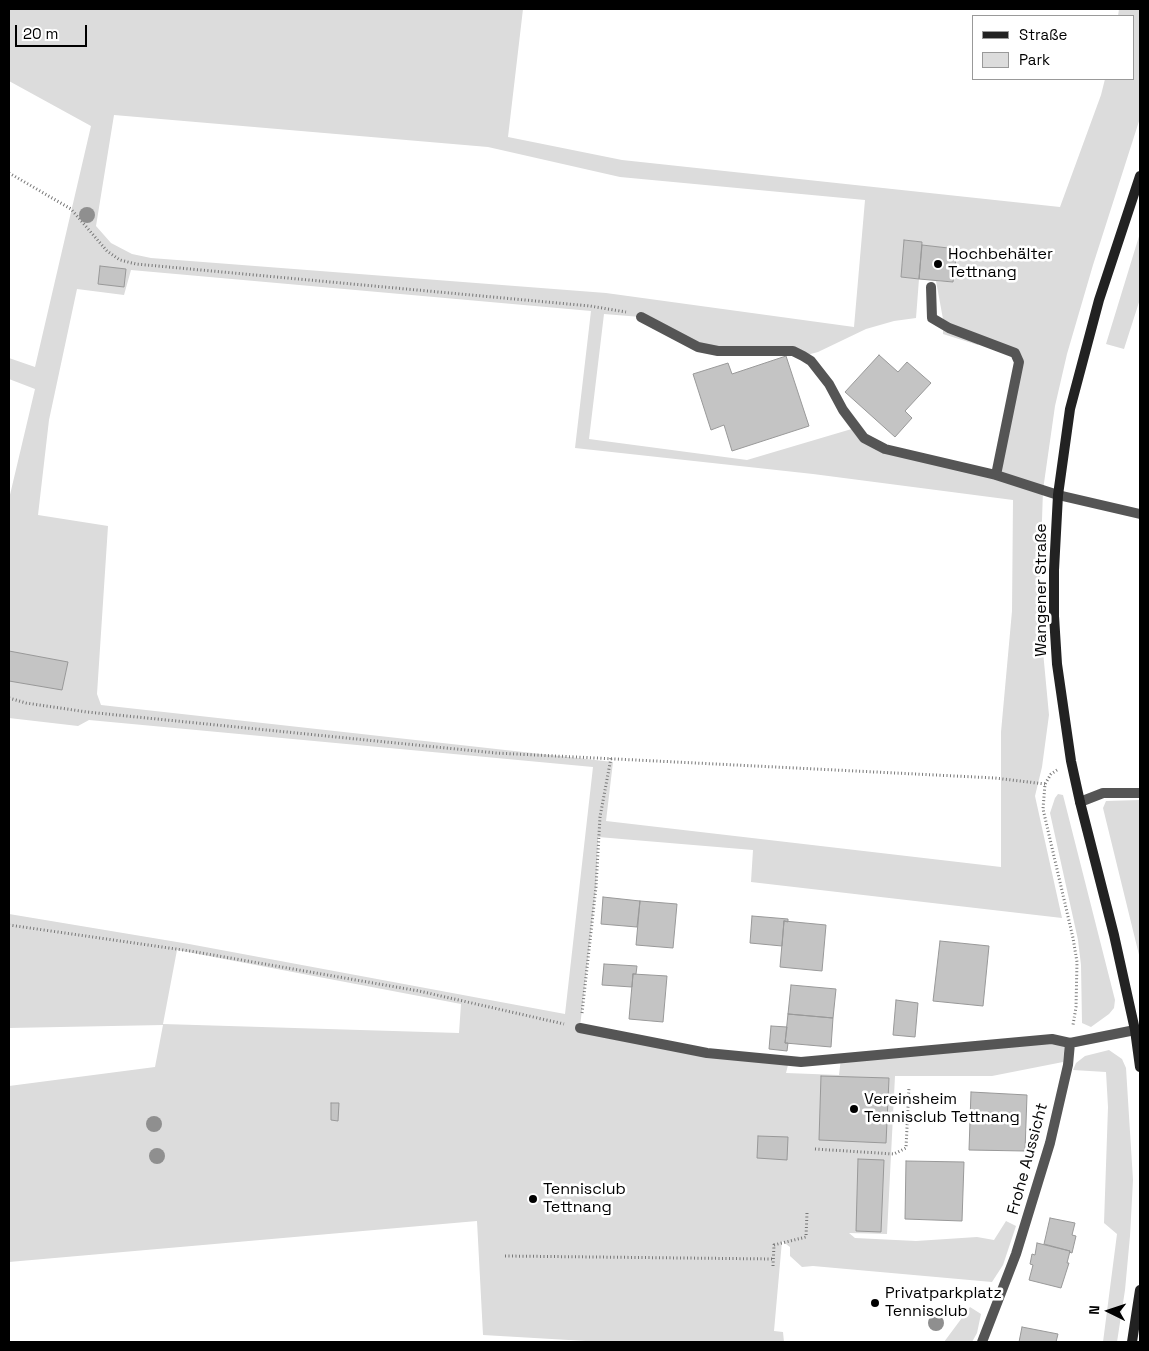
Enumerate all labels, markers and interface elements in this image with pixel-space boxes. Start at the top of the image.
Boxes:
scale bar [18,15,90,47]
legend [972,15,1134,80]
text: 20 m [23,24,58,43]
text: Straße [1019,25,1067,44]
text: Park [1019,50,1050,69]
place label: Hochbehälter Tettnang [948,245,1053,283]
marker: Hochbehälter Tettnang [932,258,944,270]
street label: Wangener Straße [1032,523,1052,657]
place label: Vereinsheim Tennisclub Tettnang [864,1090,1020,1128]
street label: Frohe Aussicht [1004,1101,1052,1217]
marker: Vereinsheim Tennisclub Tettnang [848,1103,860,1115]
place label: Tennisclub Tettnang [543,1180,626,1218]
marker: Tennisclub Tettnang [527,1193,539,1205]
place label: Privatparkplatz Tennisclub [885,1284,1002,1322]
north arrow [1084,1286,1134,1336]
marker: Privatparkplatz Tennisclub [869,1297,881,1309]
text: N [1085,1305,1103,1315]

